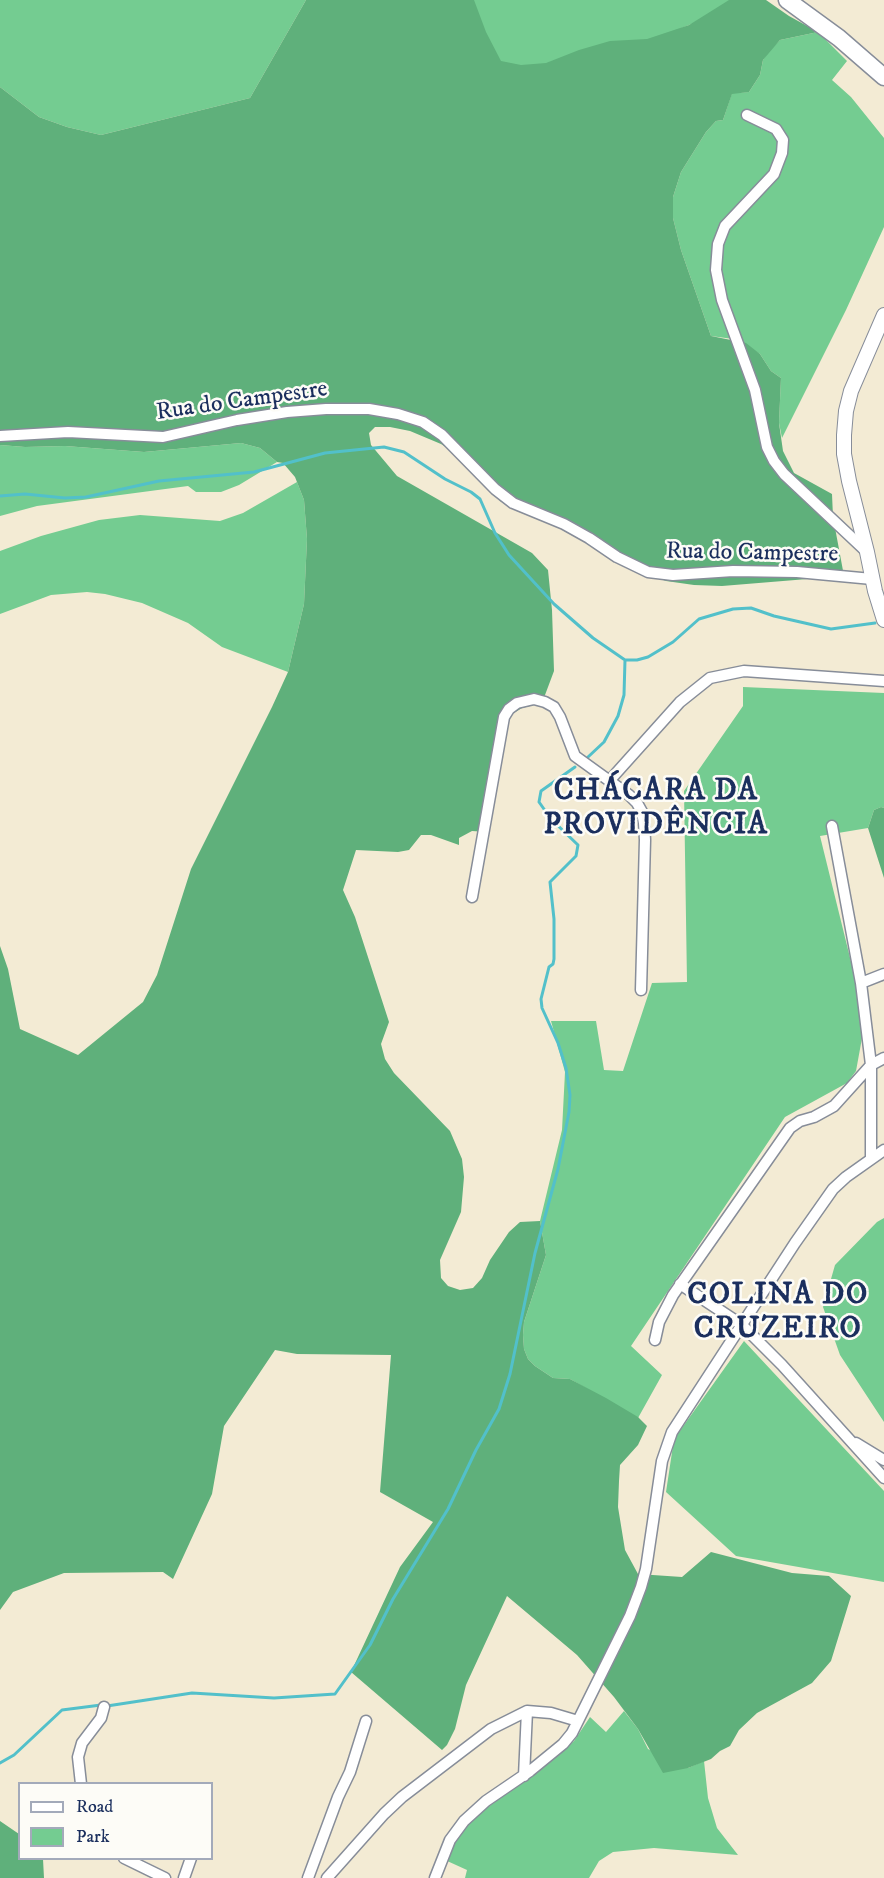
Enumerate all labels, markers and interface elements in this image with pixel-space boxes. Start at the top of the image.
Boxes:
street label: Rua do Campestre [155,376,329,428]
street label: Rua do Campestre [666,538,838,570]
district label: CHÁCARA DA PROVIDÊNCIA [544,775,768,846]
district label: COLINA DO CRUZEIRO [687,1279,869,1350]
legend [18,1782,213,1860]
text: Road [76,1796,113,1818]
text: Park [76,1826,110,1848]

